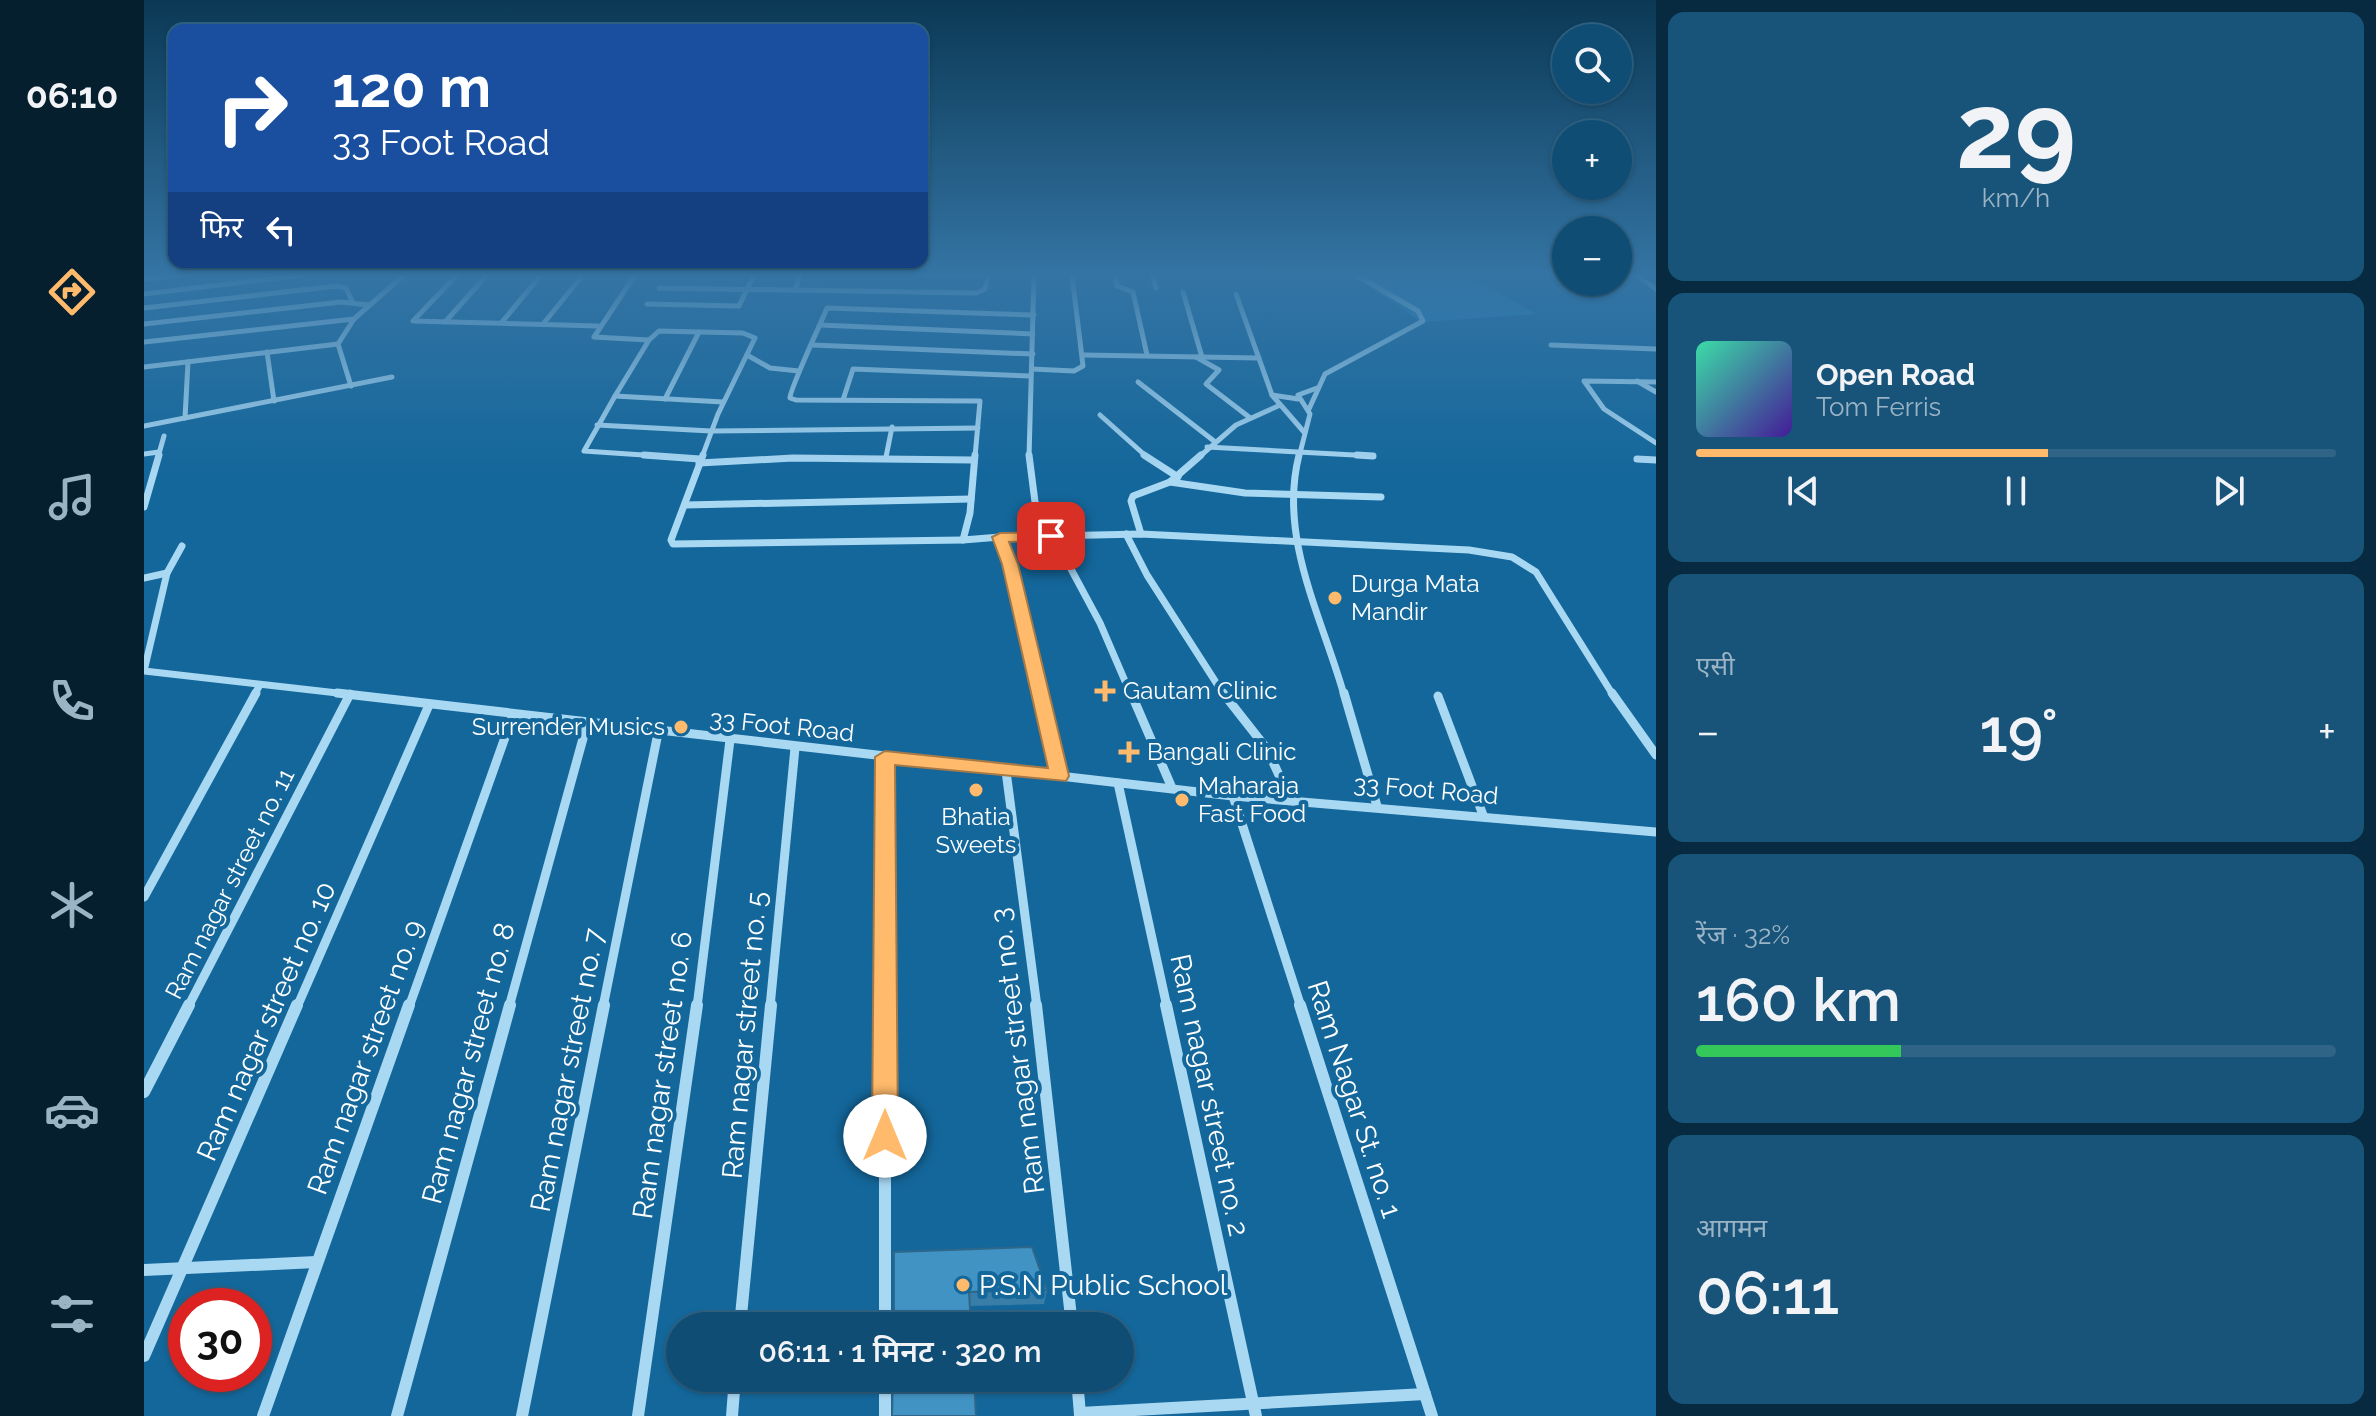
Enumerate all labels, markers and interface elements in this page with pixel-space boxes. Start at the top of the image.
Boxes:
map controls [1552,24,1632,296]
button: search [1552,24,1632,104]
text: 120 m [332,54,491,120]
icon: right [200,56,304,160]
text: 29 [1956,70,2076,192]
text: 06:10 [26,74,118,116]
button: + [1552,120,1632,200]
text: 33 Foot Road [332,121,550,163]
text: km/h [1982,183,2050,213]
icon: left [259,208,303,252]
text: फिर [200,210,243,245]
button: − [1552,216,1632,296]
icon: directions [44,264,100,320]
text: Open Road [1816,357,1975,392]
text: Tom Ferris [1816,392,1941,422]
icon: music [44,469,100,525]
icon: previous [1781,469,1825,513]
icon: pause [1994,469,2038,513]
icon: next [2207,469,2251,513]
pin [1017,502,1085,570]
icon: arrive [1029,514,1073,558]
place label: Durga Mata Mandir [1351,569,1480,626]
marker: Durga Mata Mandir [1326,589,1344,607]
text: एसी [1696,651,1735,681]
icon: phone [44,673,100,729]
place label: Gautam Clinic [1123,676,1277,705]
marker: Gautam Clinic [1094,680,1116,702]
text: 19° [1979,696,2058,766]
street label: 33 Foot Road [708,703,856,748]
text: − [1696,706,1720,757]
text: + [2318,706,2336,757]
place label: Surrender Musics [472,712,665,741]
marker: Surrender Musics [672,718,690,736]
place label: Bangali Clinic [1147,737,1296,766]
marker: Bangali Clinic [1118,741,1140,763]
street label: Ram nagar street no. 11 [159,764,300,1004]
street label: 33 Foot Road [1352,769,1500,810]
place label: Maharaja Fast Food [1198,771,1306,828]
marker: Bhatia Sweets [967,781,985,799]
marker: Maharaja Fast Food [1173,791,1191,809]
place label: Bhatia Sweets [936,802,1016,859]
street label: Ram nagar street no. 10 [190,876,343,1166]
icon: climate [44,877,100,933]
street label: Ram nagar street no. 5 [715,890,774,1180]
street label: Ram nagar street no. 3 [984,906,1051,1196]
street label: Ram nagar street no. 9 [300,916,430,1199]
street label: Ram nagar street no. 8 [415,919,522,1207]
text: रेंज · 32% [1696,920,1790,950]
street label: Ram nagar street no. 7 [524,926,611,1215]
street label: Ram nagar street no. 6 [626,929,699,1221]
street label: Ram nagar street no. 2 [1163,951,1256,1239]
text: 160 km [1696,965,1901,1035]
street label: Ram Nagar St. no. 1 [1301,976,1408,1222]
icon: car [44,1082,100,1138]
position arrow [843,1094,927,1178]
text: आगमन [1696,1213,1767,1243]
text: 06:11 [1696,1258,1839,1328]
place label: P.S.N Public School [979,1269,1228,1302]
marker: P.S.N Public School [954,1276,972,1294]
icon: filters [44,1286,100,1342]
speed limit sign: 30 [168,1288,272,1392]
text: 06:11 · 1 मिनट · 320 m [758,1334,1042,1369]

